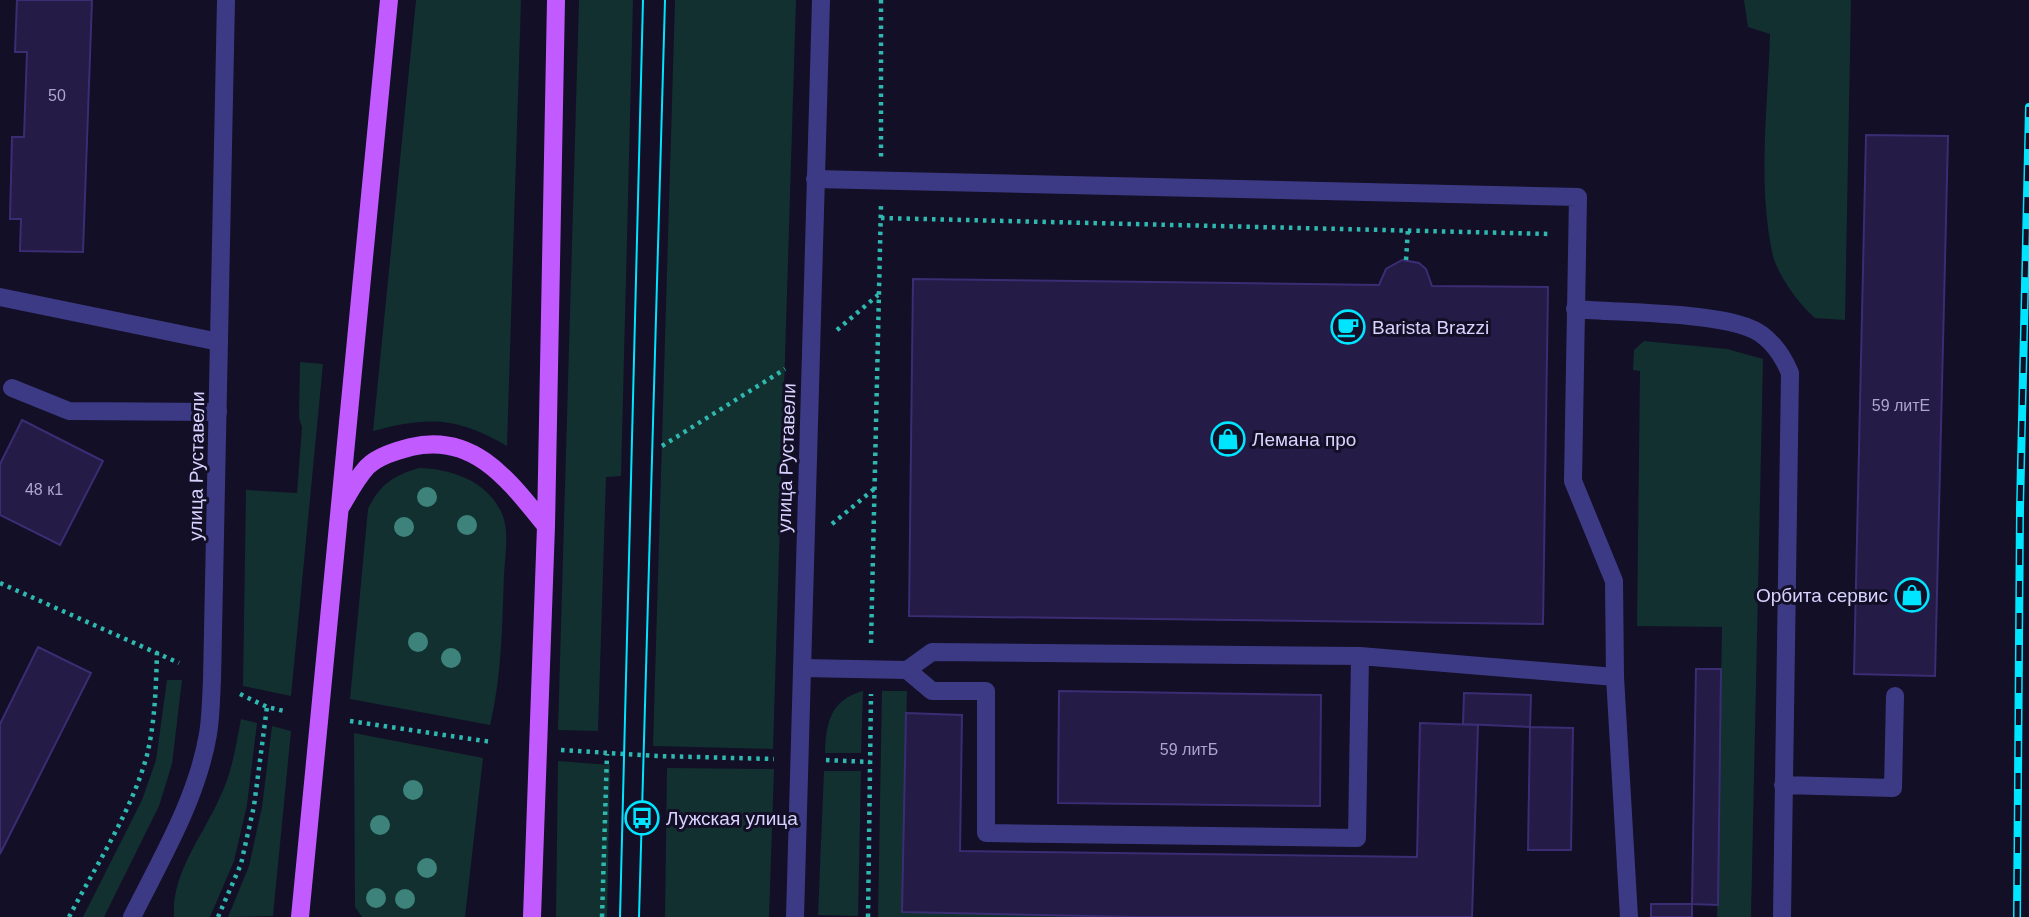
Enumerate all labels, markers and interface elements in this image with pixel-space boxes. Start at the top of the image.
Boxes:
house number: 50 [48,87,66,104]
cafe icon: Barista Brazzi [1329,308,1367,346]
place label: Barista Brazzi [1372,317,1489,338]
street label: улица Руставели [773,383,800,533]
street label: улица Руставели [185,391,208,541]
house number: 59 литЕ [1872,397,1930,414]
shop icon: Лемана про [1209,420,1247,458]
place label: Лемана про [1252,429,1356,450]
house number: 48 к1 [25,481,63,498]
shop icon: Орбита сервис [1893,576,1931,614]
place label: Орбита сервис [1756,585,1888,606]
house number: 59 литБ [1160,741,1218,758]
bus stop icon: Лужская улица [623,799,661,837]
place label: Лужская улица [666,808,798,829]

